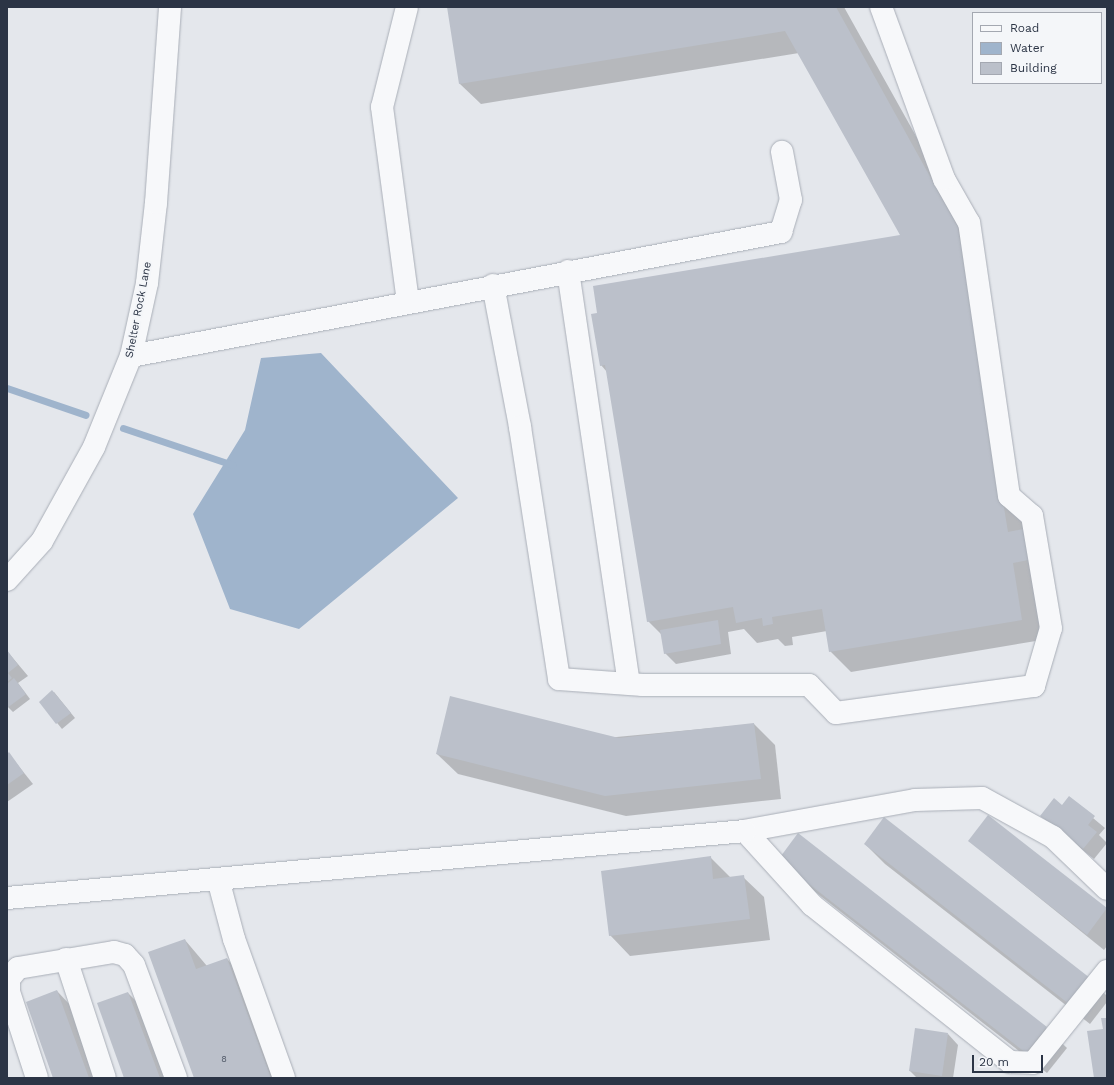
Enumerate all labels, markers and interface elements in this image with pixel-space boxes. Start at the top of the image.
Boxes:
legend [972,12,1102,84]
text: Road [1010,21,1039,35]
text: Water [1010,41,1044,55]
text: Building [1010,61,1057,75]
street label: Shelter Rock Lane [123,260,155,360]
scale bar [974,1047,1045,1073]
house number: 8 [221,1054,227,1064]
text: 20 m [979,1055,1009,1069]

